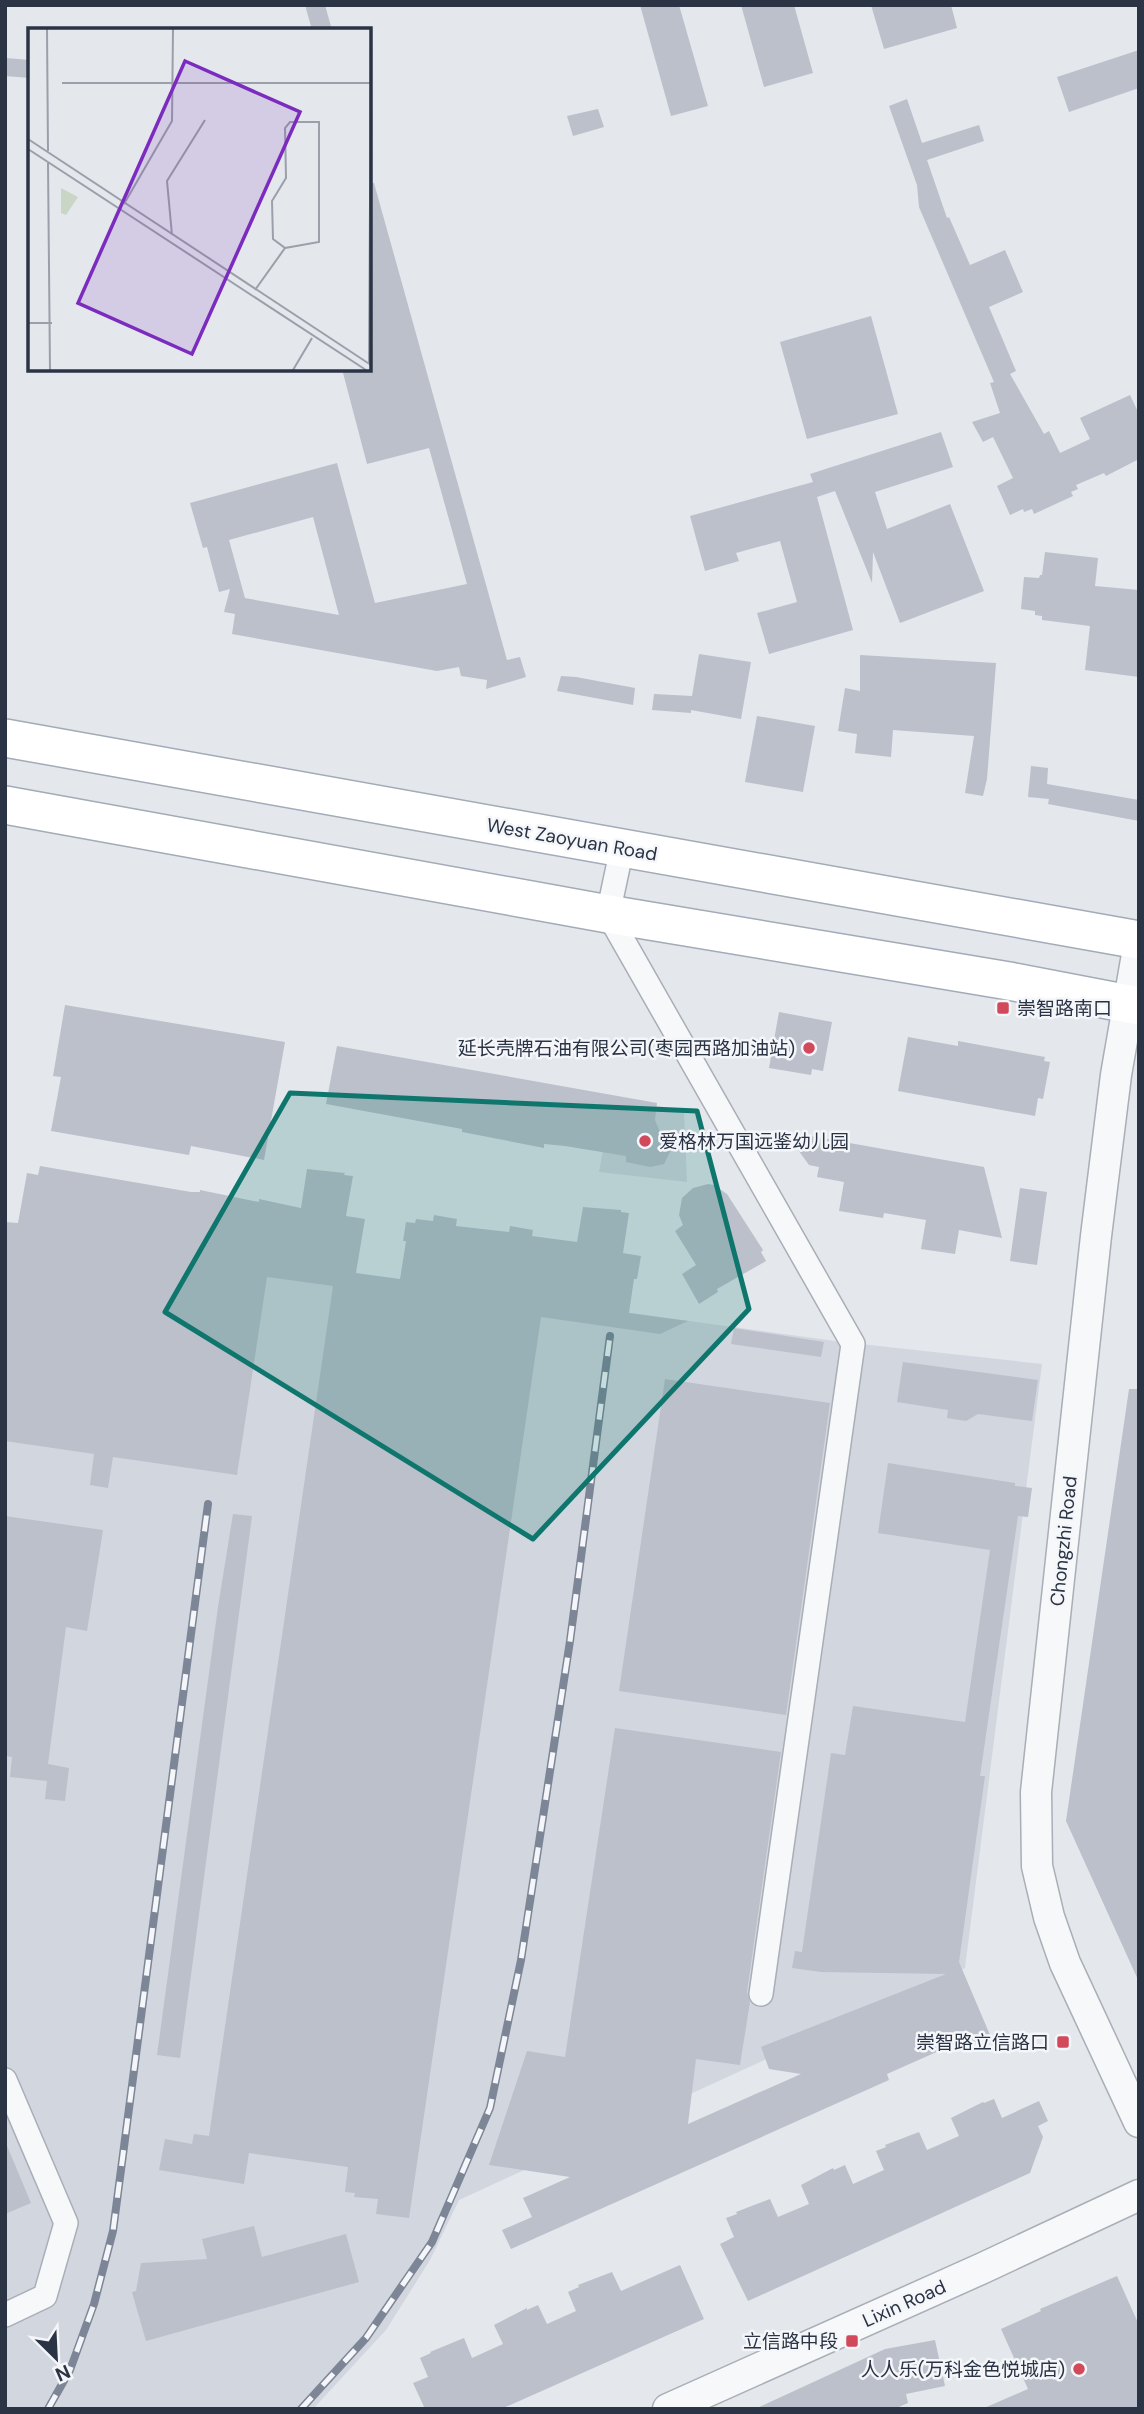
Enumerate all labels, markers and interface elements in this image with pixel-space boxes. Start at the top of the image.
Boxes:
inset map [28,28,371,371]
street label: West Zaoyuan Road [485,812,659,867]
place label: 崇智路南口 [1017,996,1112,1021]
marker: 崇智路南口 [995,1000,1011,1016]
place label: 延长壳牌石油有限公司(枣园西路加油站) [458,1036,795,1061]
marker: 延长壳牌石油有限公司(枣园西路加油站) [801,1040,817,1056]
place label: 爱格林万国远鉴幼儿园 [659,1129,849,1154]
marker: 爱格林万国远鉴幼儿园 [637,1133,653,1149]
street label: Chongzhi Road [1044,1475,1083,1607]
place label: 崇智路立信路口 [916,2030,1049,2055]
marker: 崇智路立信路口 [1055,2034,1071,2050]
street label: Lixin Road [859,2274,950,2333]
north arrow [21,2323,91,2393]
place label: 立信路中段 [743,2329,838,2354]
marker: 立信路中段 [844,2333,860,2349]
place label: 人人乐(万科金色悦城店) [861,2357,1065,2382]
text: N [51,2359,74,2387]
marker: 人人乐(万科金色悦城店) [1071,2361,1087,2377]

